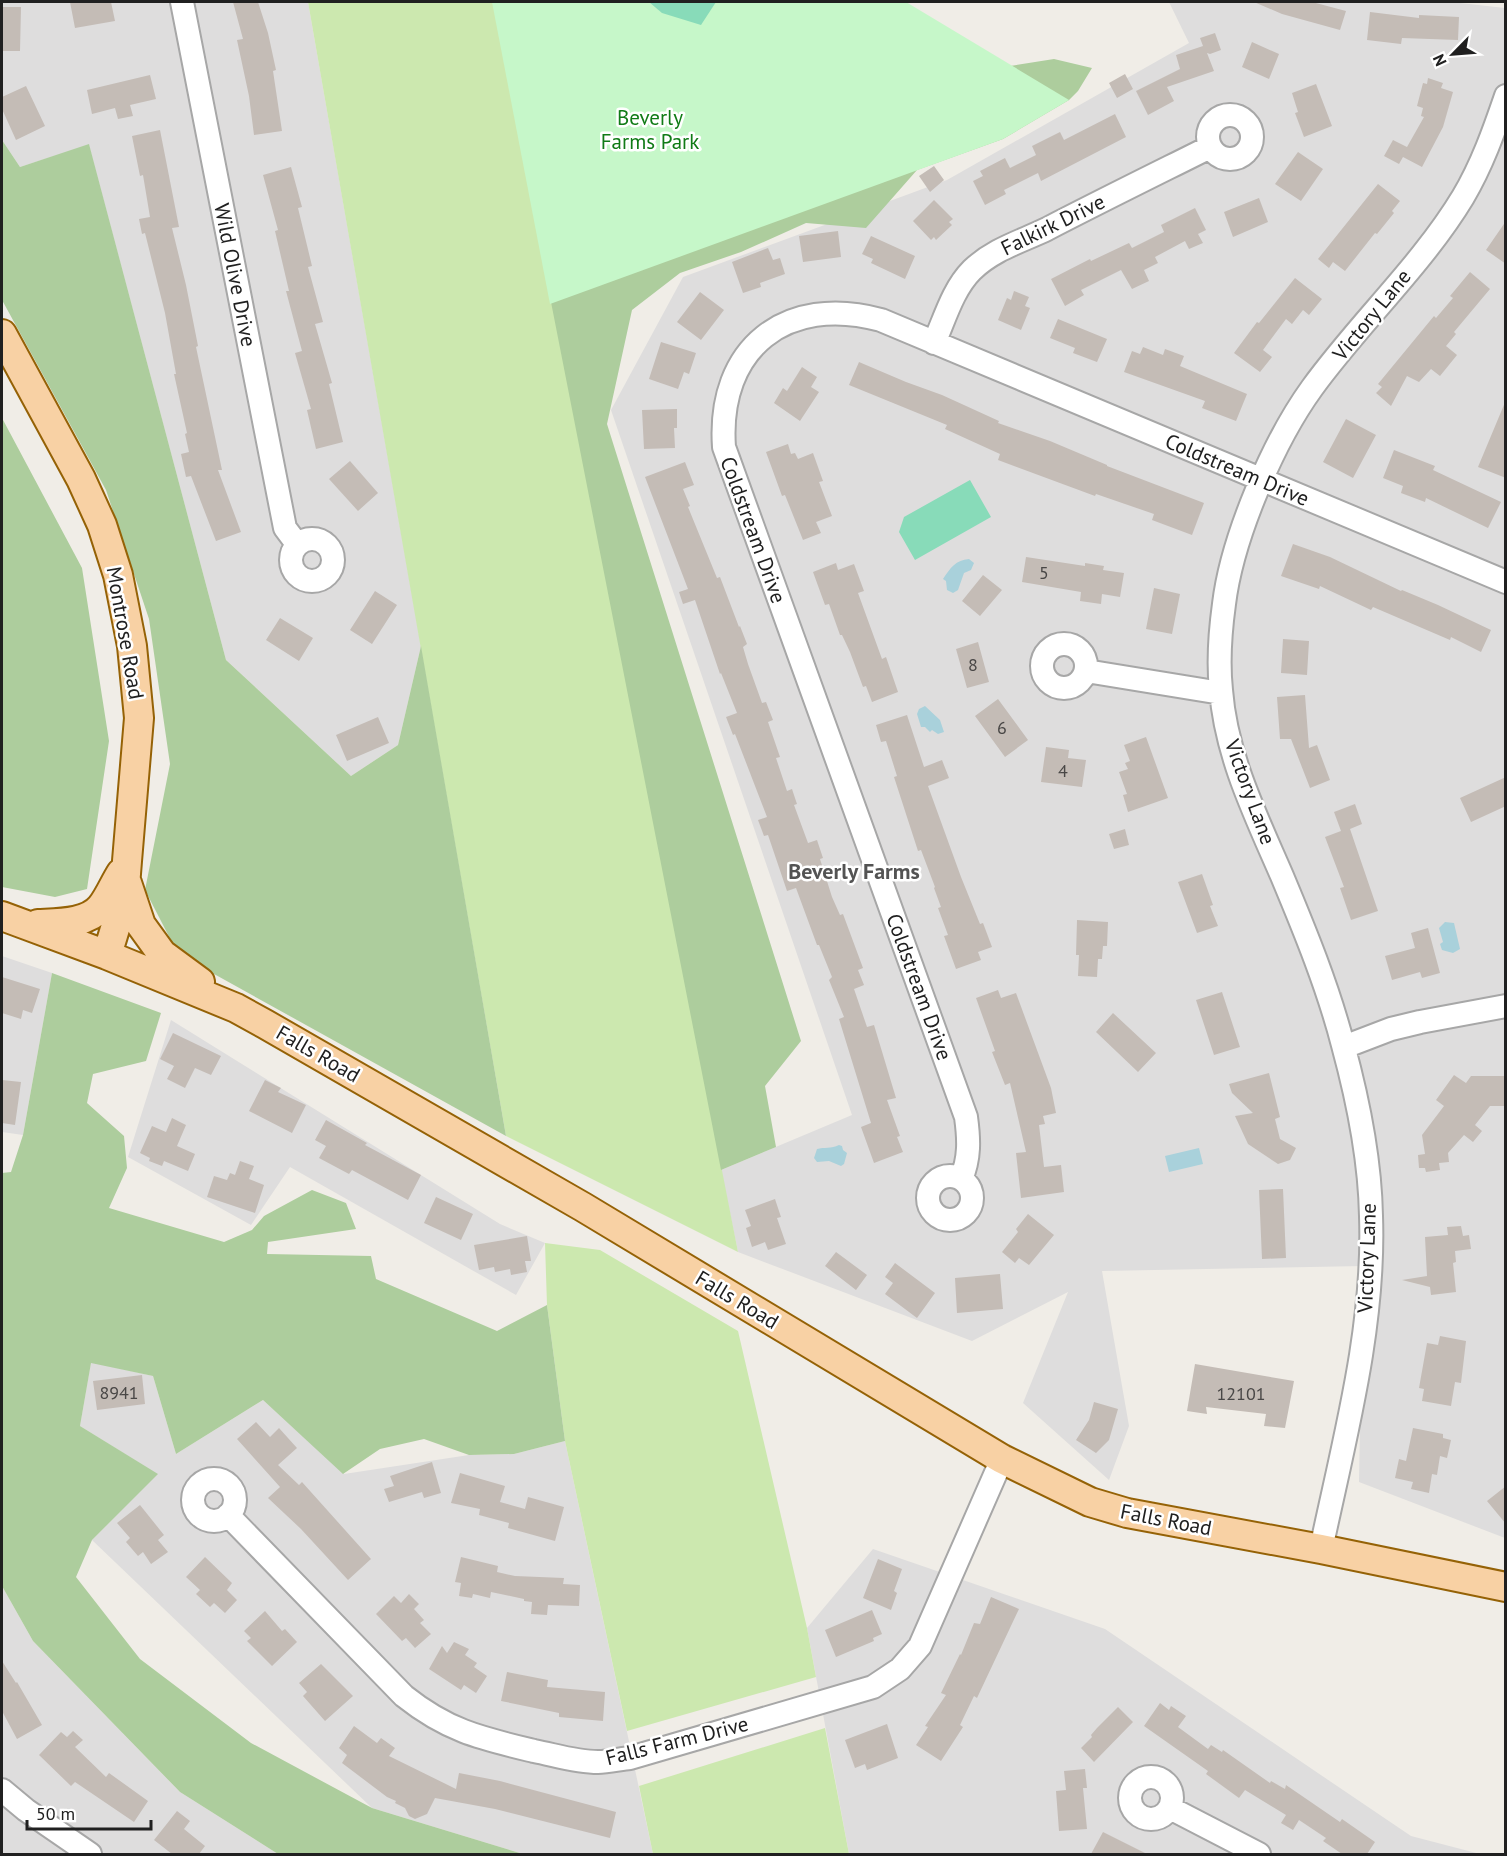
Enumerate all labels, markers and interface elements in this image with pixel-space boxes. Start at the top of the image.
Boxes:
north arrow [1423,24,1483,84]
text: N [1428,51,1451,69]
park label: Beverly Farms Park [601,104,699,155]
street label: Falkirk Drive [996,188,1109,261]
street label: Wild Olive Drive [208,201,263,349]
street label: Victory Lane [1326,263,1417,367]
street label: Coldstream Drive [1161,427,1313,512]
street label: Coldstream Drive [714,453,792,607]
house number: 5 [1039,561,1049,584]
street label: Montrose Road [101,564,150,701]
house number: 8 [968,653,978,676]
house number: 6 [997,716,1007,739]
street label: Victory Lane [1219,735,1282,848]
house number: 4 [1058,759,1068,782]
district label: Beverly Farms [788,857,920,885]
street label: Coldstream Drive [880,910,958,1064]
street label: Falls Road [271,1019,365,1088]
street label: Victory Lane [1351,1203,1382,1314]
street label: Falls Road [691,1264,784,1335]
house number: 8941 [99,1381,139,1404]
house number: 12101 [1216,1382,1266,1405]
street label: Falls Road [1118,1497,1214,1542]
street label: Falls Farm Drive [603,1710,751,1771]
scale bar [27,1793,152,1831]
text: 50 m [36,1802,75,1825]

